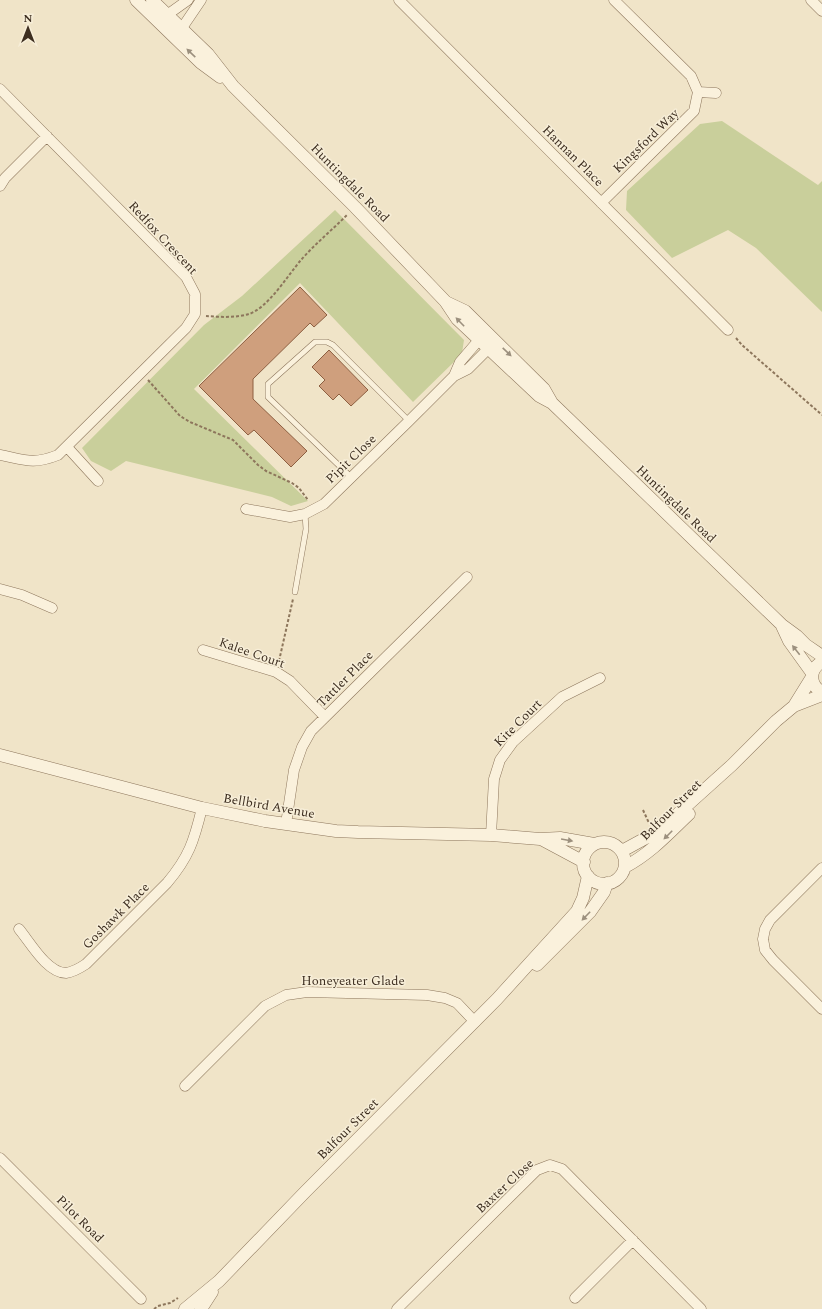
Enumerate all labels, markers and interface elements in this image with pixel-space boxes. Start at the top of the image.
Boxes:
north arrow [8,8,48,48]
text: N [24,10,33,27]
one-way arrow [186,48,196,58]
street label: Kingsford Way [608,104,684,178]
street label: Hannan Place [538,121,608,191]
street label: Huntingdale Road [306,139,394,227]
street label: Redfox Crescent [123,197,203,280]
one-way arrow [455,317,465,327]
one-way arrow [502,347,512,357]
street label: Pipit Close [321,430,381,488]
street label: Huntingdale Road [631,460,721,548]
street label: Kalee Court [216,632,288,674]
one-way arrow [792,644,800,655]
street label: Tattler Place [312,646,378,712]
street label: Kite Court [489,694,547,752]
street label: Balfour Street [636,774,707,845]
street label: Bellbird Avenue [222,788,316,824]
one-way arrow [663,830,673,840]
one-way arrow [561,837,573,843]
street label: Goshawk Place [78,878,154,954]
one-way arrow [581,911,591,921]
street label: Honeyeater Glade [301,971,405,991]
street label: Balfour Street [313,1093,384,1164]
street label: Baxter Close [472,1154,538,1218]
street label: Pilot Road [52,1191,108,1247]

